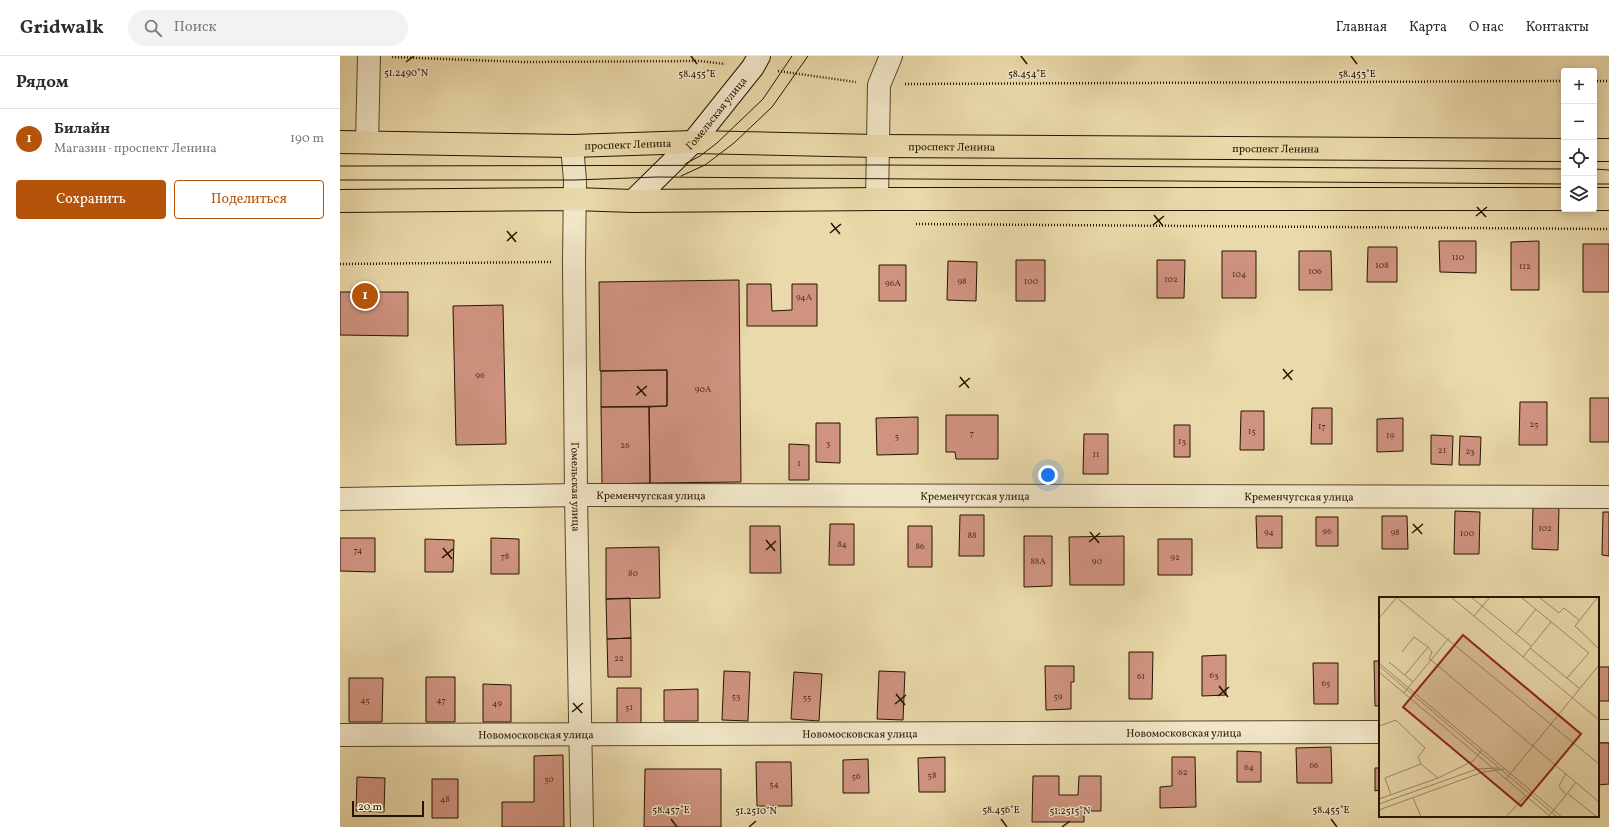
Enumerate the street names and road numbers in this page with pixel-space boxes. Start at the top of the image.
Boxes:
street label: Гомельская улица [683,74,751,154]
street label: проспект Ленина [584,137,672,155]
street label: проспект Ленина [908,140,996,156]
street label: проспект Ленина [1232,142,1320,158]
street label: Гомельская улица [567,442,583,532]
street label: Кременчугская улица [596,489,706,504]
street label: Кременчугская улица [920,490,1030,505]
street label: Кременчугская улица [1244,490,1354,506]
street label: Новомосковская улица [1126,726,1242,742]
street label: Новомосковская улица [802,727,918,743]
street label: Новомосковская улица [478,728,594,744]

